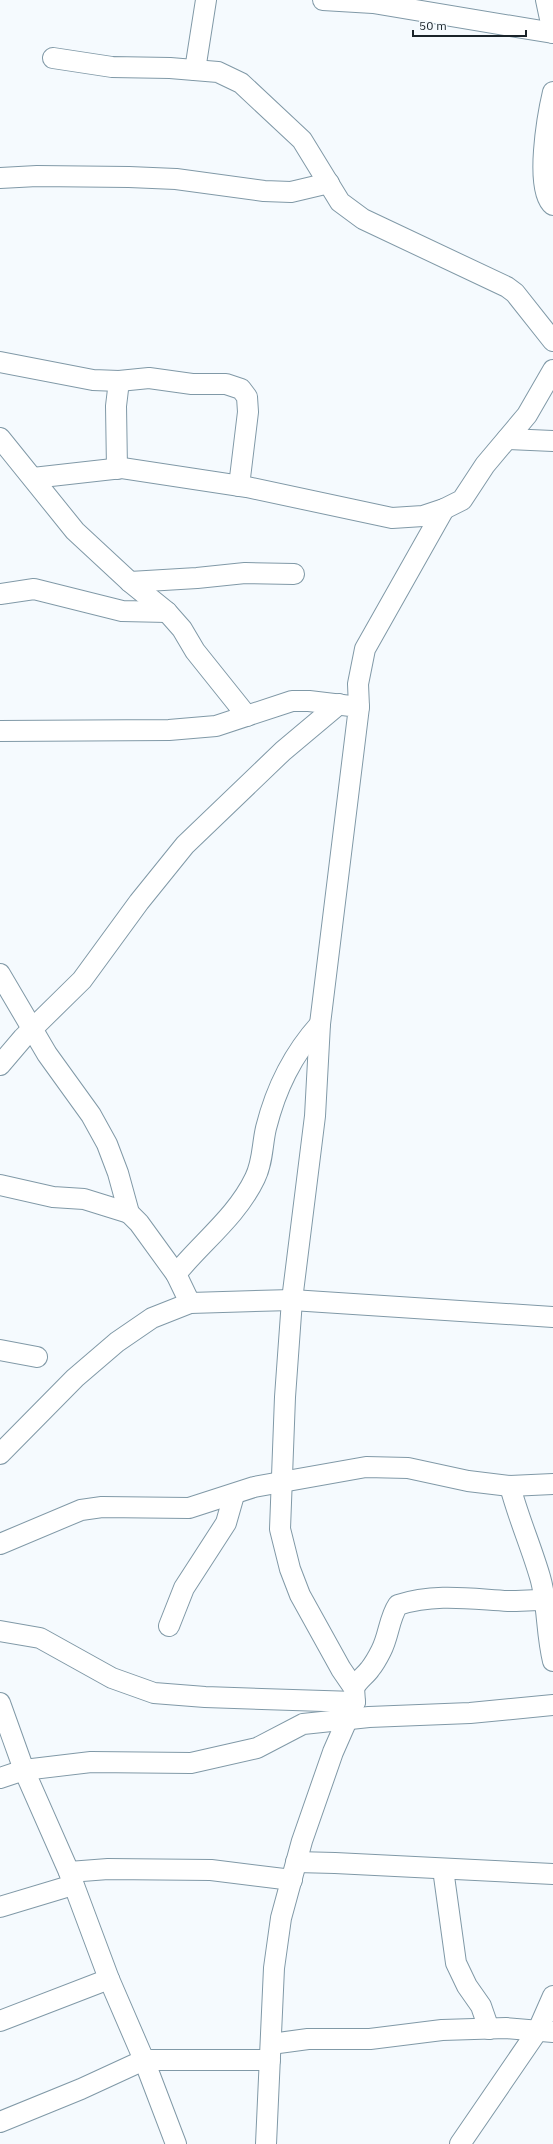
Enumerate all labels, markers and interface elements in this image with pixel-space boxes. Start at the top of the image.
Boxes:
scale bar [413,12,526,38]
text: 50 m [419,18,447,33]

